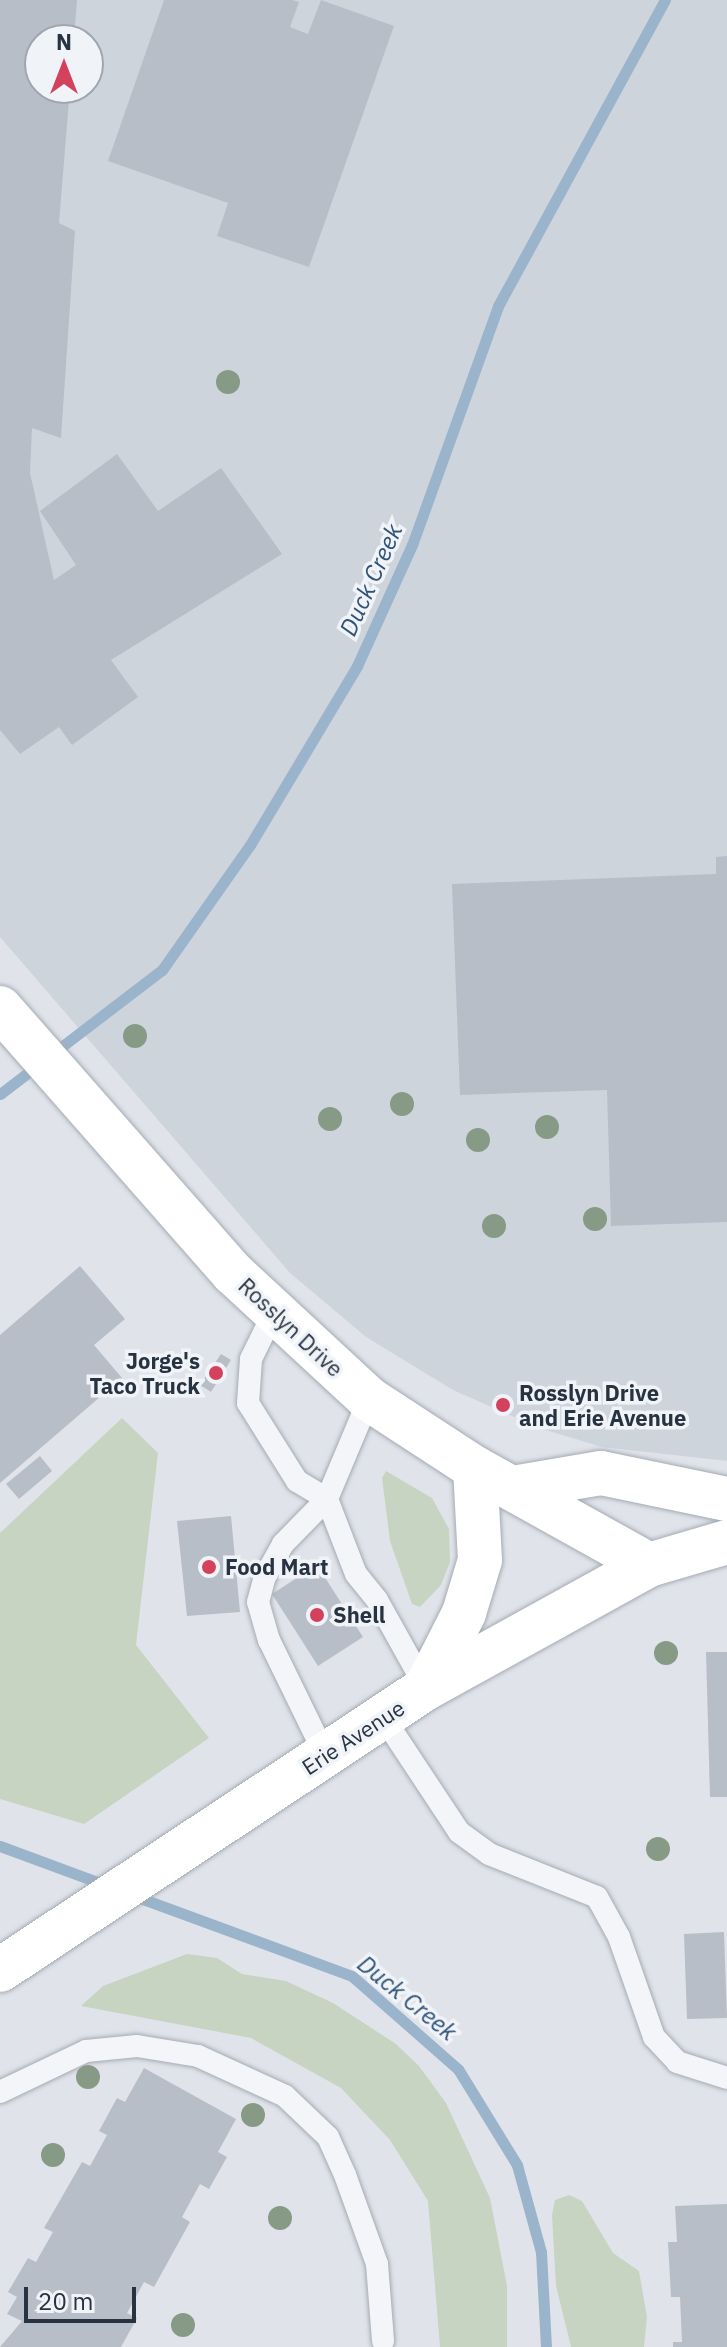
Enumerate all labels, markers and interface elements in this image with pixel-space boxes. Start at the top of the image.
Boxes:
north arrow [24,24,104,104]
text: N [56,27,72,56]
water label: Duck Creek [334,520,408,640]
street label: Rosslyn Drive [233,1272,349,1382]
place label: Jorge's Taco Truck [89,1347,200,1398]
marker: Jorge's Taco Truck [207,1364,225,1382]
place label: Rosslyn Drive and Erie Avenue [519,1379,686,1430]
marker: Rosslyn Drive and Erie Avenue [494,1396,512,1414]
place label: Food Mart [225,1554,328,1580]
marker: Food Mart [200,1558,218,1576]
place label: Shell [333,1602,385,1628]
marker: Shell [308,1606,326,1624]
street label: Erie Avenue [297,1694,409,1780]
water label: Duck Creek [352,1949,462,2047]
scale bar [28,2271,140,2321]
text: 20 m [38,2285,93,2317]

